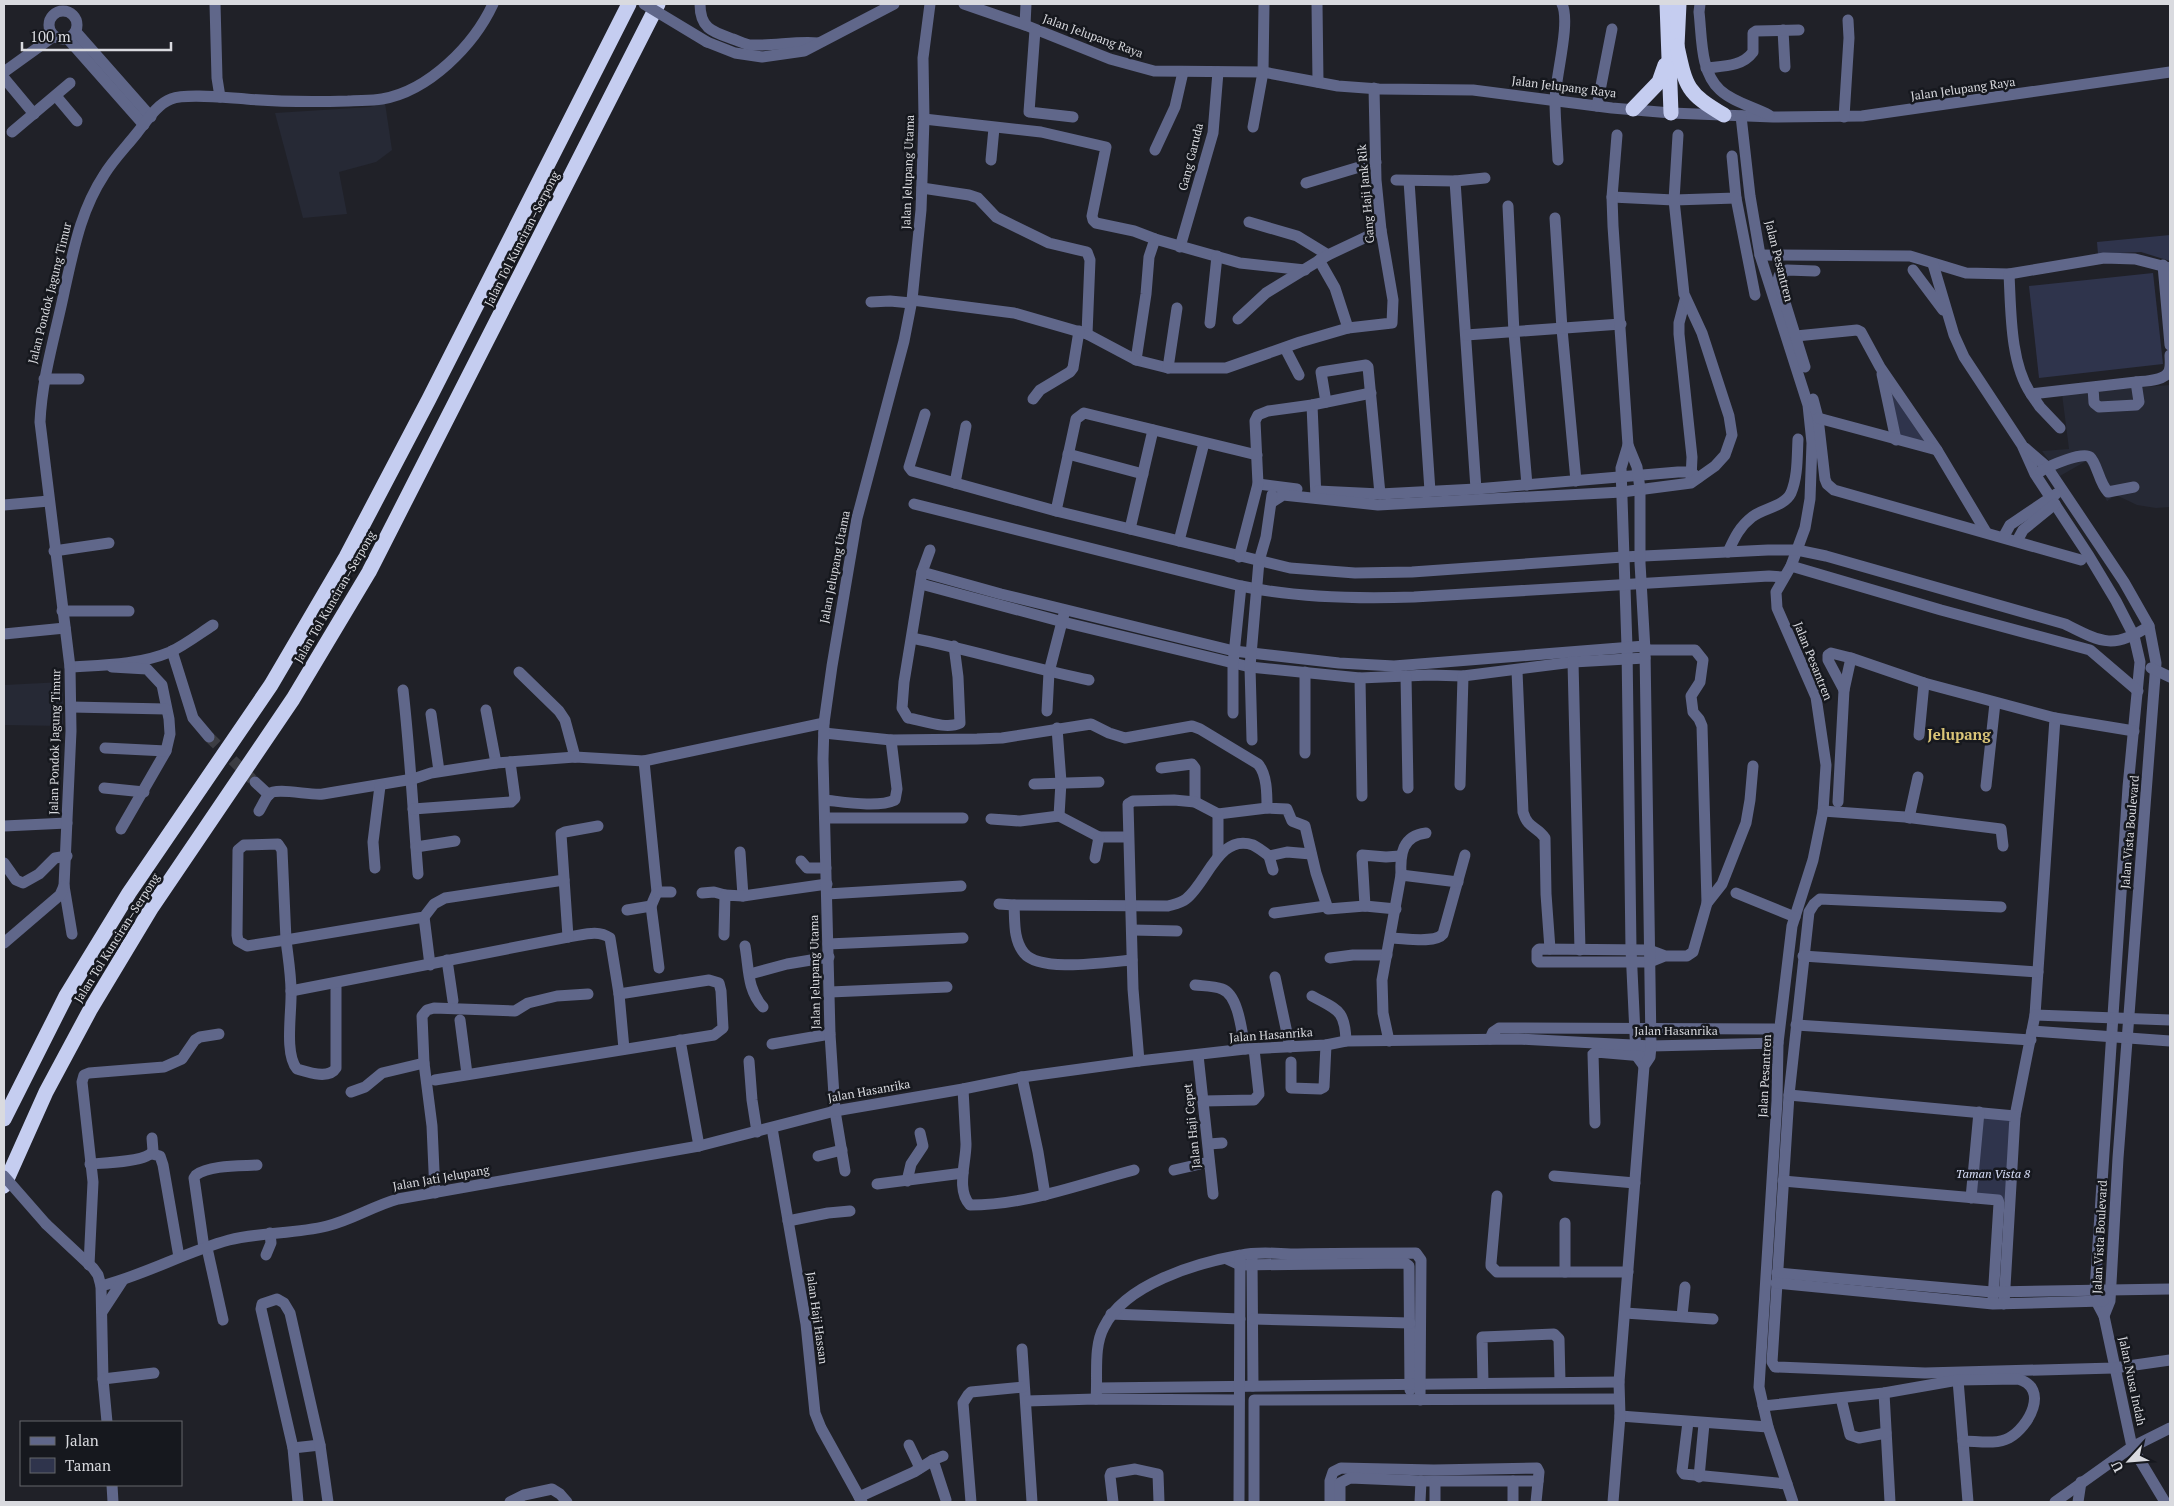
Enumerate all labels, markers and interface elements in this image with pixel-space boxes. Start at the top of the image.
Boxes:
street label: Jalan Jelupang Raya [1041,10,1145,61]
scale bar [22,20,171,52]
text: 100 m [30,26,71,46]
street label: Jalan Jelupang Raya [1511,73,1617,100]
street label: Jalan Jelupang Raya [1910,74,2016,103]
street label: Jalan Jelupang Utama [898,114,917,230]
street label: Gang Garuda [1175,121,1206,192]
street label: Gang Haji Jank Rik [1354,143,1377,244]
street label: Jalan Tol Kunciran–Serpong [481,168,563,309]
street label: Jalan Pesantren [1762,219,1797,303]
street label: Jalan Pondok Jagung Timur [25,220,74,365]
street label: Jalan Jelupang Utama [816,509,853,625]
street label: Jalan Tol Kunciran–Serpong [291,527,379,665]
street label: Jalan Pesantren [1791,619,1836,702]
street label: Jalan Pondok Jagung Timur [46,669,63,815]
district label: Jelupang [1927,724,1991,744]
street label: Jalan Vista Boulevard [2117,774,2142,889]
street label: Jalan Tol Kunciran–Serpong [70,870,163,1005]
street label: Jalan Jelupang Utama [806,915,823,1029]
street label: Jalan Hasanrika [1634,1023,1718,1038]
street label: Jalan Hasanrika [1229,1024,1313,1045]
street label: Jalan Pesantren [1755,1034,1774,1118]
street label: Jalan Hasanrika [826,1076,911,1105]
street label: Jalan Haji Cepet [1180,1082,1203,1169]
street label: Jalan Jati Jelupang [391,1162,491,1193]
park label: Taman Vista 8 [1956,1166,2031,1181]
street label: Jalan Vista Boulevard [2089,1179,2110,1294]
street label: Jalan Haji Hassan [804,1271,831,1365]
street label: Jalan Nusa Indah [2116,1335,2149,1427]
legend [20,1421,182,1486]
text: Jalan [65,1430,99,1450]
north arrow [2104,1436,2154,1486]
text: Taman [65,1455,111,1475]
text: U [2106,1458,2128,1476]

